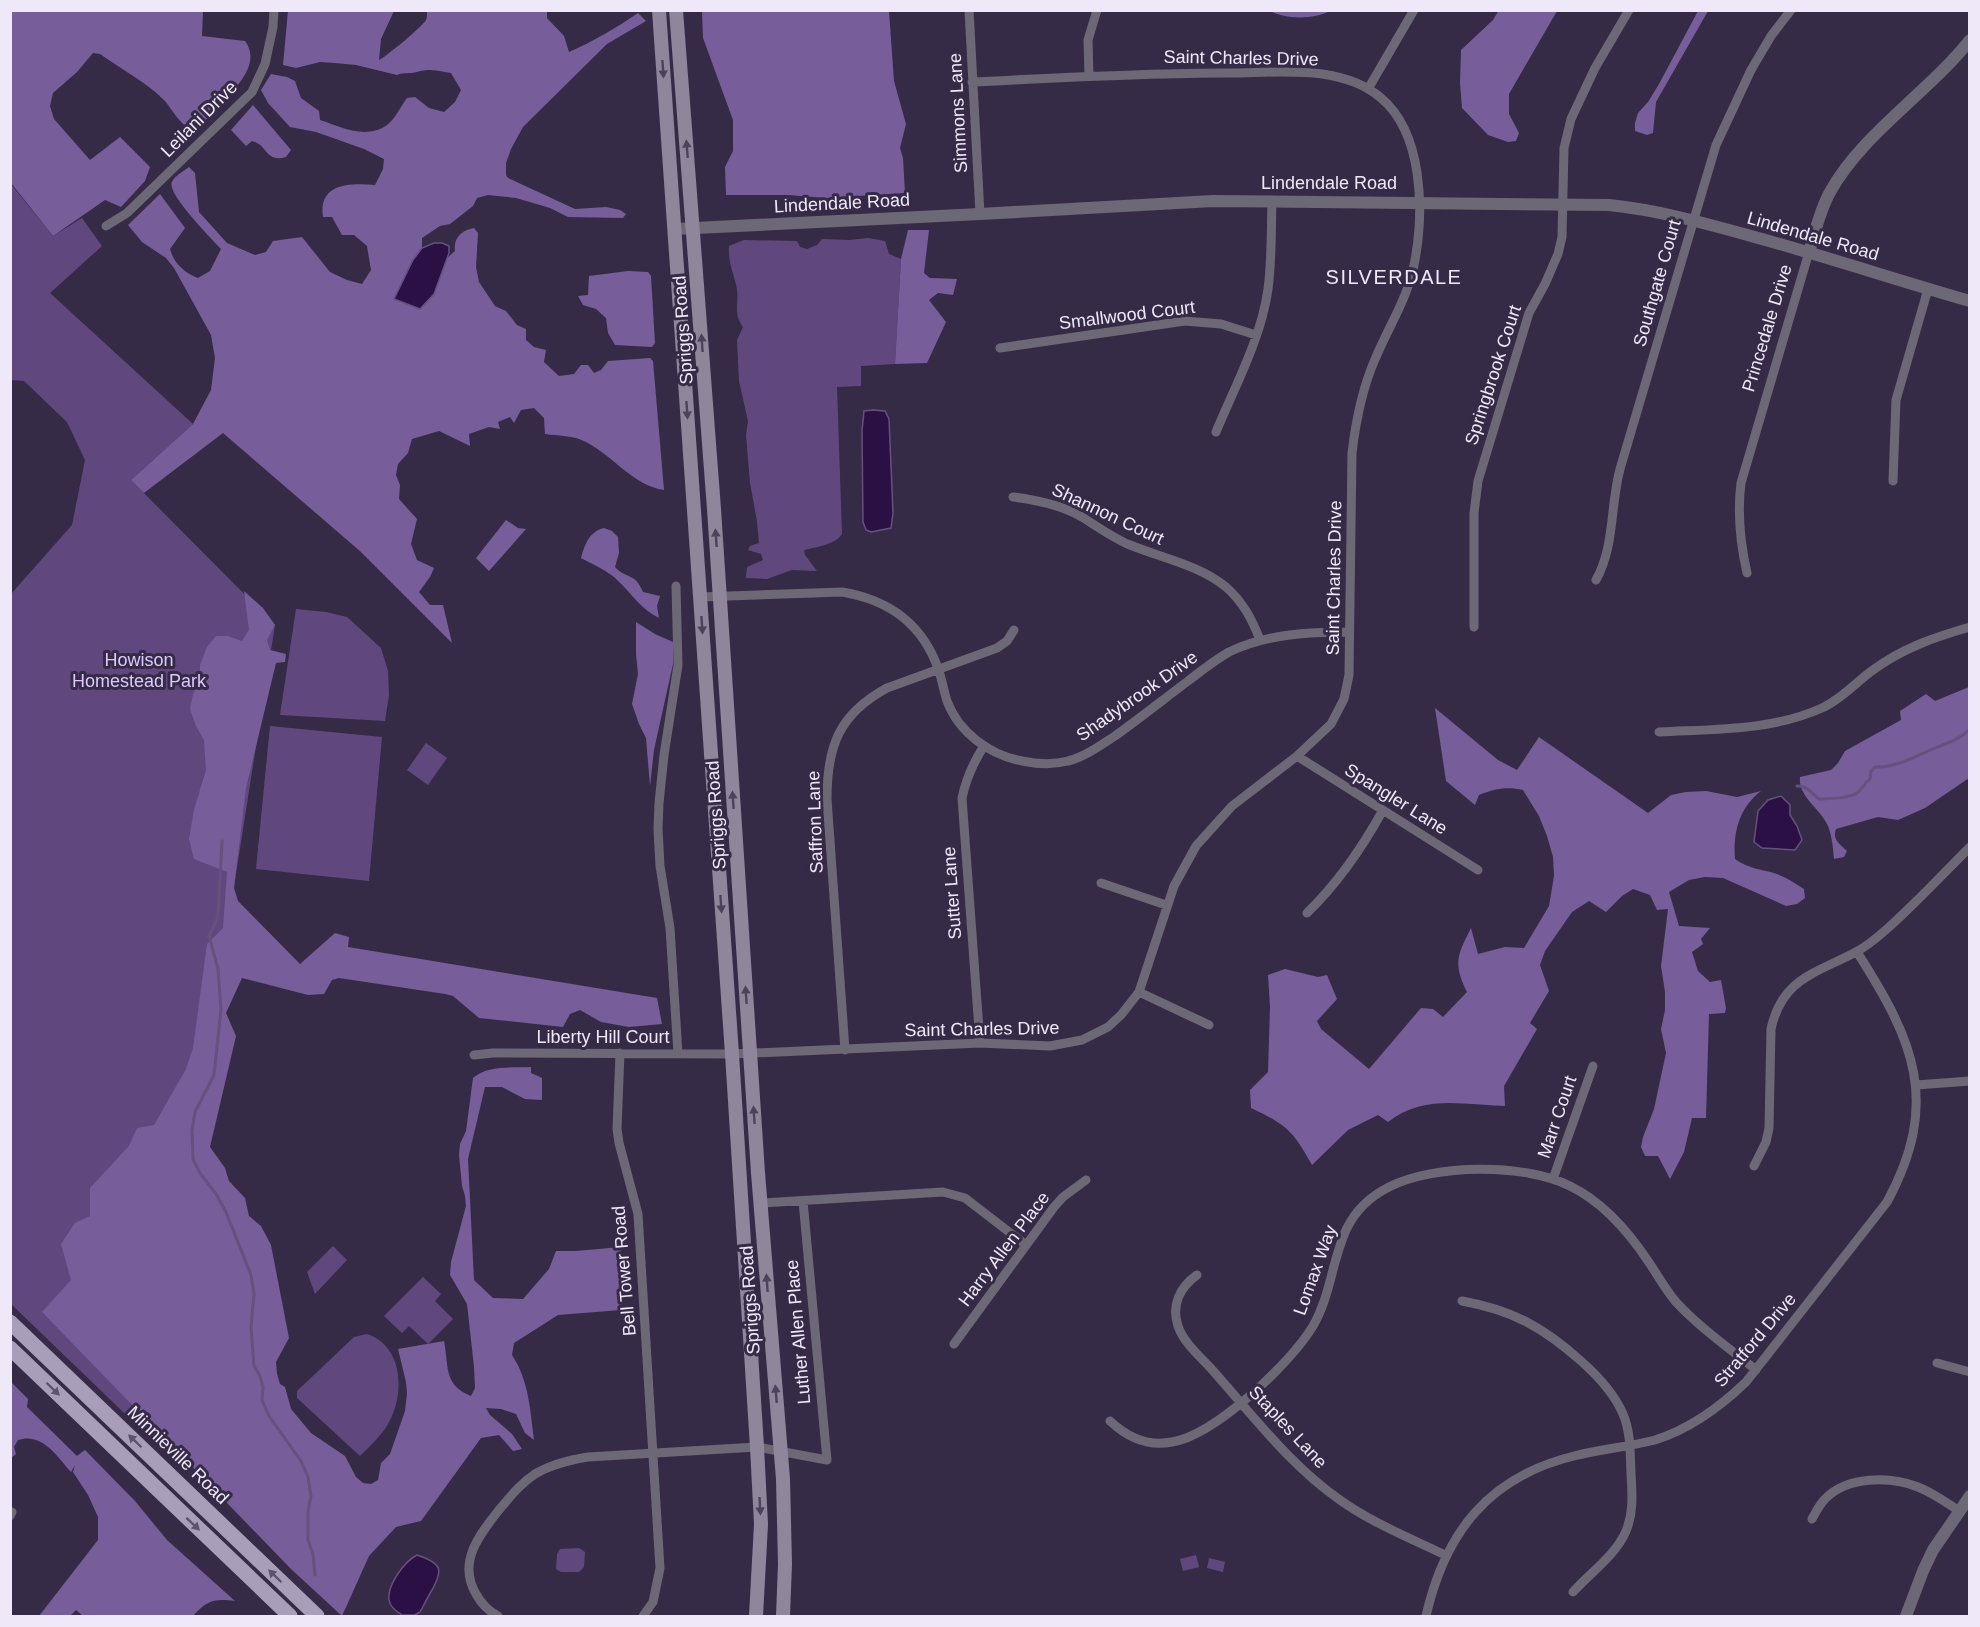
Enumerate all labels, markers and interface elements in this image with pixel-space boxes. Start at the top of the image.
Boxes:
street label: Saint Charles Drive [1163,47,1319,69]
street label: Simmons Lane [945,53,971,173]
one-way arrow [659,59,668,78]
street label: Leilani Drive [157,77,241,161]
one-way arrow [682,139,692,158]
street label: Lindendale Road [1261,173,1397,193]
street label: Lindendale Road [774,189,910,217]
street label: Lindendale Road [1745,208,1881,264]
street label: Southgate Court [1629,217,1685,349]
street label: Princedale Drive [1738,262,1796,394]
district label: SILVERDALE [1326,266,1462,288]
street label: Spriggs Road [669,275,697,385]
street label: Smallwood Court [1058,297,1196,333]
street label: Springbrook Court [1461,302,1525,448]
one-way arrow [697,334,707,353]
one-way arrow [682,400,692,419]
street label: Shannon Court [1049,479,1167,549]
street label: Saint Charles Drive [1323,500,1345,656]
one-way arrow [711,528,720,547]
one-way arrow [698,616,707,635]
street label: Shadybrook Drive [1073,647,1201,745]
park label: Howison Homestead Park [72,650,207,691]
street label: Spangler Lane [1341,759,1451,839]
street label: Spriggs Road [702,760,730,870]
street label: Saffron Lane [803,770,827,874]
one-way arrow [728,791,737,810]
street label: Sutter Lane [939,846,965,940]
one-way arrow [717,894,726,913]
one-way arrow [741,985,751,1004]
street label: Saint Charles Drive [904,1018,1060,1040]
street label: Liberty Hill Court [536,1027,670,1047]
street label: Marr Court [1534,1073,1580,1161]
one-way arrow [749,1105,759,1124]
street label: Harry Allen Place [954,1188,1054,1310]
street label: Bell Tower Road [608,1205,640,1337]
street label: Lomax Way [1289,1222,1341,1318]
street label: Spriggs Road [736,1245,764,1355]
street label: Luther Allen Place [782,1259,814,1405]
one-way arrow [762,1274,772,1293]
street label: Stratford Drive [1710,1289,1800,1391]
one-way arrow [45,1382,60,1396]
street label: Staples Lane [1245,1382,1331,1472]
one-way arrow [771,1384,781,1403]
street label: Minnieville Road [124,1402,232,1508]
one-way arrow [128,1434,142,1448]
one-way arrow [755,1496,765,1515]
one-way arrow [185,1517,200,1530]
one-way arrow [268,1569,283,1583]

